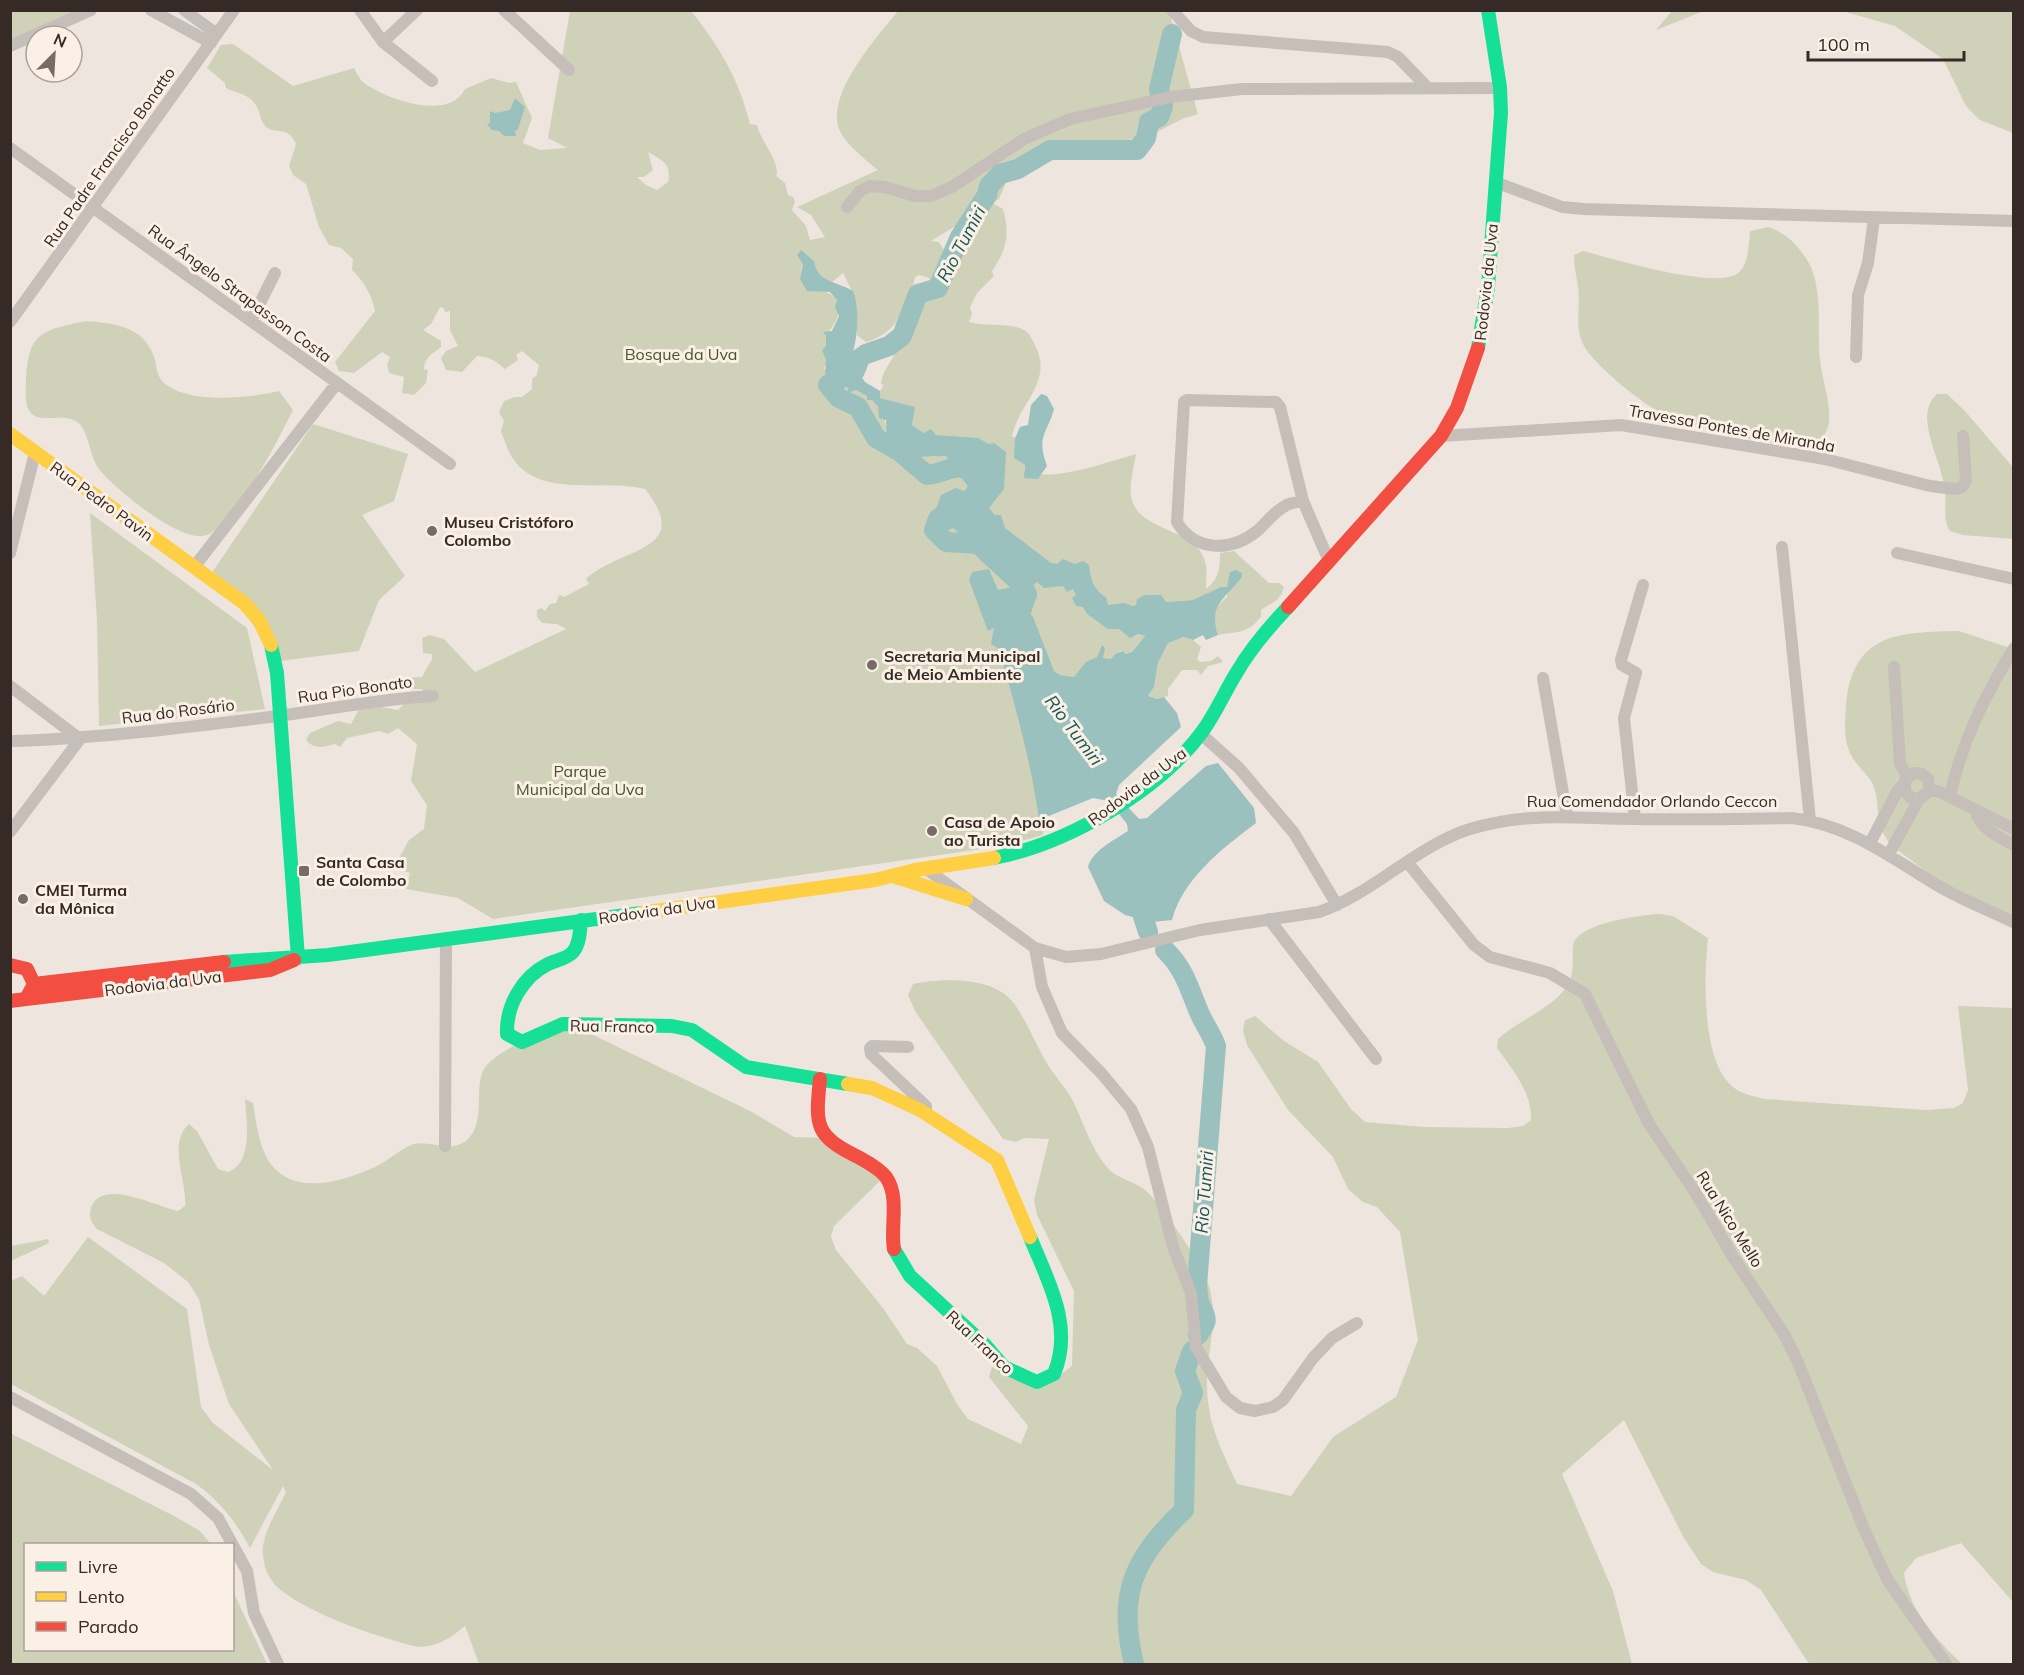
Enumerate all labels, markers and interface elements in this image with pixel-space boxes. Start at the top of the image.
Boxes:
north arrow [24,24,84,84]
scale bar [1808,24,1964,62]
text: N [51,29,70,52]
text: 100 m [1817,33,1870,56]
street label: Rua Padre Francisco Bonatto [39,63,179,251]
water label: Rio Tumiri [931,202,991,286]
street label: Rua Ângelo Strapasson Costa [144,220,336,366]
street label: Rodovia da Uva [1470,222,1502,342]
park label: Bosque da Uva [625,344,737,364]
street label: Travessa Pontes de Miranda [1627,400,1837,456]
street label: Rua Pedro Pavin [46,457,158,545]
place label: Museu Cristóforo Colombo [444,512,574,550]
marker: Museu Cristóforo Colombo [425,524,439,538]
place label: Secretaria Municipal de Meio Ambiente [884,646,1040,684]
marker: Secretaria Municipal de Meio Ambiente [865,658,879,672]
street label: Rua Pio Bonato [297,671,413,707]
water label: Rio Tumiri [1040,690,1108,770]
street label: Rua do Rosário [121,694,235,728]
street label: Rodovia da Uva [1084,743,1190,829]
park label: Parque Municipal da Uva [516,761,644,799]
street label: Rua Comendador Orlando Ceccon [1527,791,1777,811]
place label: Casa de Apoio ao Turista [944,812,1055,850]
marker: Casa de Apoio ao Turista [925,824,939,838]
place label: Santa Casa de Colombo [316,852,406,890]
marker: Santa Casa de Colombo [297,864,311,878]
place label: CMEI Turma da Mônica [35,880,127,918]
marker: CMEI Turma da Mônica [16,892,30,906]
street label: Rodovia da Uva [597,892,717,928]
street label: Rodovia da Uva [103,966,223,1000]
street label: Rua Franco [570,1015,654,1037]
water label: Rio Tumiri [1190,1149,1218,1234]
street label: Rua Nico Mello [1692,1167,1768,1271]
street label: Rua Franco [942,1306,1018,1378]
legend [24,1543,234,1651]
text: Livre [78,1555,118,1578]
text: Lento [78,1585,125,1608]
text: Parado [78,1615,138,1638]

